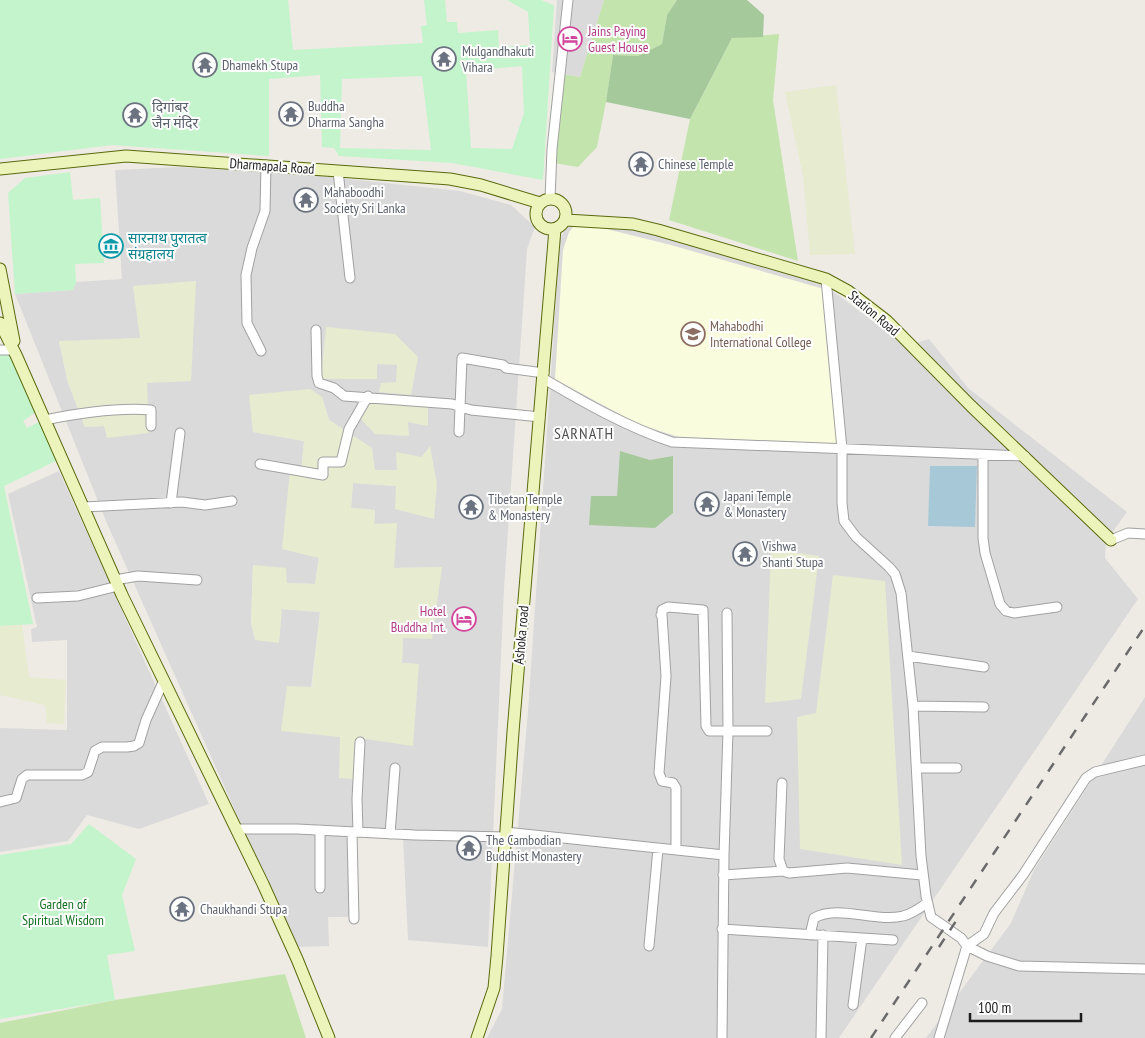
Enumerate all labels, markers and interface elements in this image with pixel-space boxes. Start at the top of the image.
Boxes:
place label: Jains Paying Guest House [587,22,649,56]
hotel icon: Jains Paying Guest House [557,26,583,52]
place label: Mulgandhakuti Vihara [461,42,534,76]
temple icon: Mulgandhakuti Vihara [431,46,457,72]
temple icon: Dhamekh Stupa [192,52,218,78]
place label: Dhamekh Stupa [222,56,298,74]
place label: Buddha Dharma Sangha [308,97,384,131]
place label: दिगांबर जैन मंदिर [152,98,199,132]
temple icon: Buddha Dharma Sangha [278,101,304,127]
temple icon: दिगांबर जैन मंदिर [122,102,148,128]
temple icon: Chinese Temple [628,151,654,177]
street label: Dharmapala Road [229,154,315,178]
place label: Chinese Temple [658,155,734,173]
place label: Mahaboodhi Society Sri Lanka [324,183,406,217]
temple icon: Mahaboodhi Society Sri Lanka [293,187,319,213]
place label: सारनाथ पुरातत्व संग्रहालय [128,229,207,263]
museum icon: सारनाथ पुरातत्व संग्रहालय [98,233,124,259]
street label: Station Road [845,286,903,340]
place label: Mahabodhi International College [710,317,812,351]
school or university icon: Mahabodhi International College [680,321,706,347]
district label: SARNATH [554,423,614,443]
place label: Japani Temple & Monastery [723,487,792,521]
place label: Tibetan Temple & Monastery [488,490,562,524]
temple icon: Japani Temple & Monastery [694,491,720,517]
temple icon: Tibetan Temple & Monastery [458,494,484,520]
place label: Vishwa Shanti Stupa [761,537,823,571]
temple icon: Vishwa Shanti Stupa [732,541,758,567]
place label: Hotel Buddha Int. [391,602,447,636]
street label: Ashoka road [509,605,533,665]
hotel icon: Hotel Buddha Int. [451,606,477,632]
place label: The Cambodian Buddhist Monastery [486,831,582,865]
temple icon: The Cambodian Buddhist Monastery [456,835,482,861]
park label: Garden of Spiritual Wisdom [22,895,104,929]
temple icon: Chaukhandi Stupa [169,896,195,922]
place label: Chaukhandi Stupa [200,900,287,918]
scale bar [970,990,1081,1022]
text: 100 m [978,998,1011,1017]

